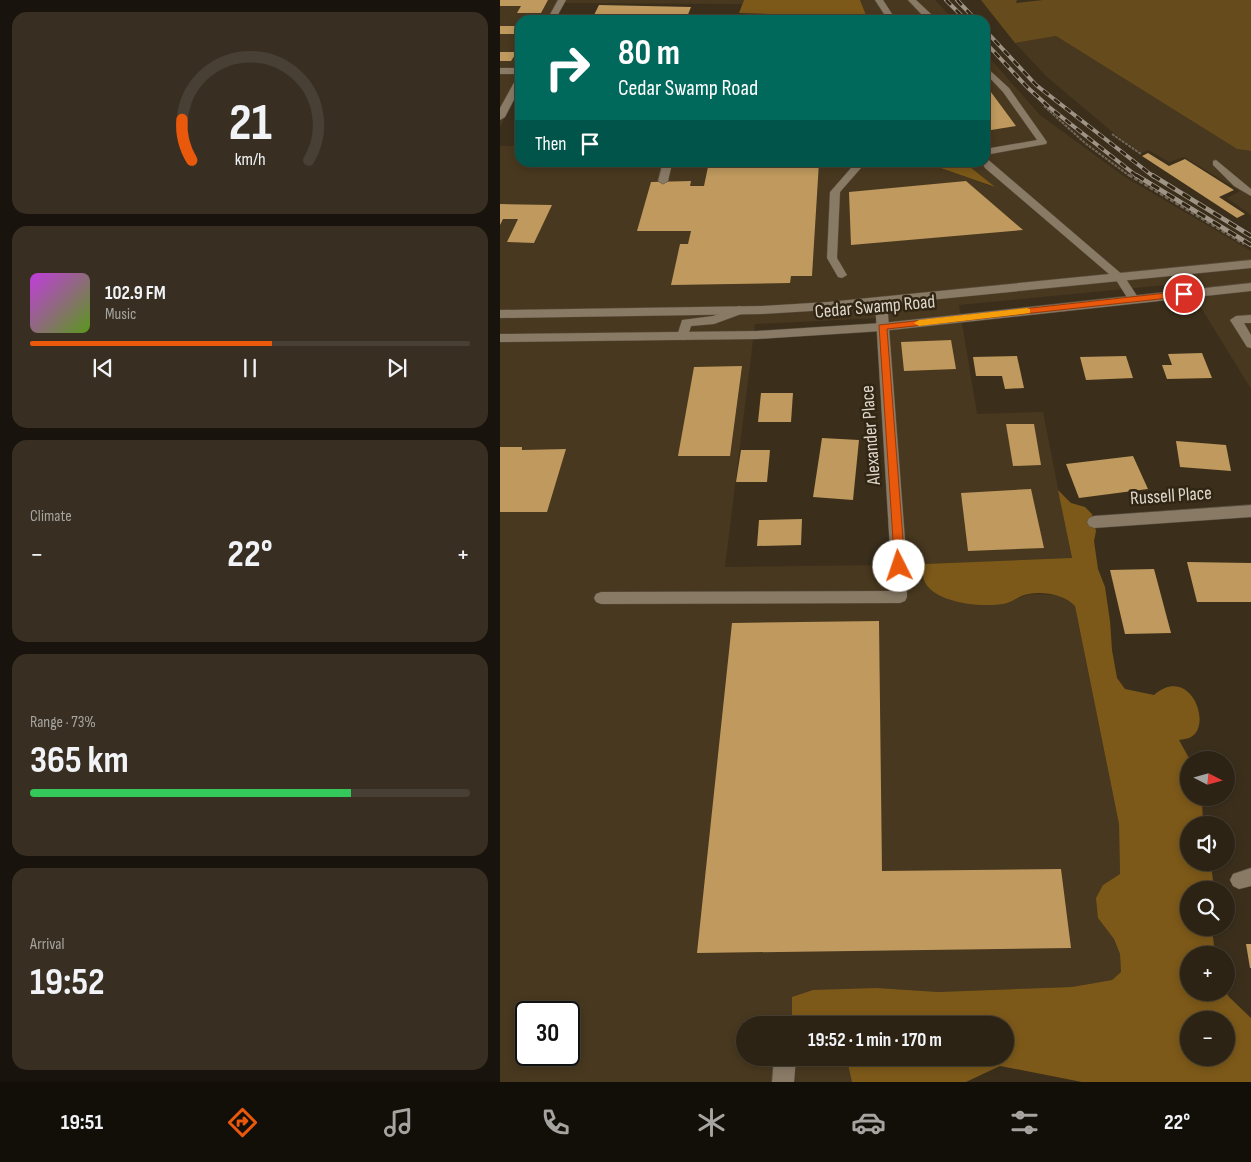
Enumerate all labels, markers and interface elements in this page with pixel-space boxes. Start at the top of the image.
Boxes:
text: 80 m [618,32,680,75]
icon: right [535,35,600,100]
text: Cedar Swamp Road [618,75,758,102]
text: 21 [228,92,272,155]
icon: arrive [576,130,604,158]
text: Then [535,133,566,156]
text: km/h [235,149,265,170]
pin [1163,273,1205,315]
icon: arrive [1170,280,1198,308]
text: 102.9 FM [105,282,166,305]
street label: Cedar Swamp Road [814,290,936,324]
text: Music [105,305,136,324]
icon: previous [89,354,117,382]
icon: pause [236,354,264,382]
icon: next [383,354,411,382]
street label: Alexander Place [856,384,886,487]
street label: Russell Place [1129,482,1213,510]
text: Climate [30,507,72,526]
text: 22° [227,532,273,577]
text: − [30,538,44,571]
text: + [456,538,470,571]
position arrow [872,539,924,591]
text: Range · 73% [30,713,96,732]
text: 365 km [30,738,129,783]
north arrow [1180,751,1235,806]
map controls [1180,751,1235,1066]
button: sound [1180,816,1235,871]
button: search [1180,881,1235,936]
text: Arrival [30,935,64,954]
button: + [1180,946,1235,1001]
text: 19:52 [30,960,105,1005]
speed limit sign: 30 [515,1001,580,1066]
button: − [1180,1011,1235,1066]
text: 19:52 · 1 min · 170 m [808,1029,942,1052]
icon: directions [225,1105,260,1140]
icon: music [381,1105,416,1140]
icon: phone [538,1105,573,1140]
icon: climate [694,1105,729,1140]
icon: car [851,1105,886,1140]
icon: filters [1007,1105,1042,1140]
text: 19:51 [61,1109,103,1136]
text: 22° [1164,1109,1190,1136]

